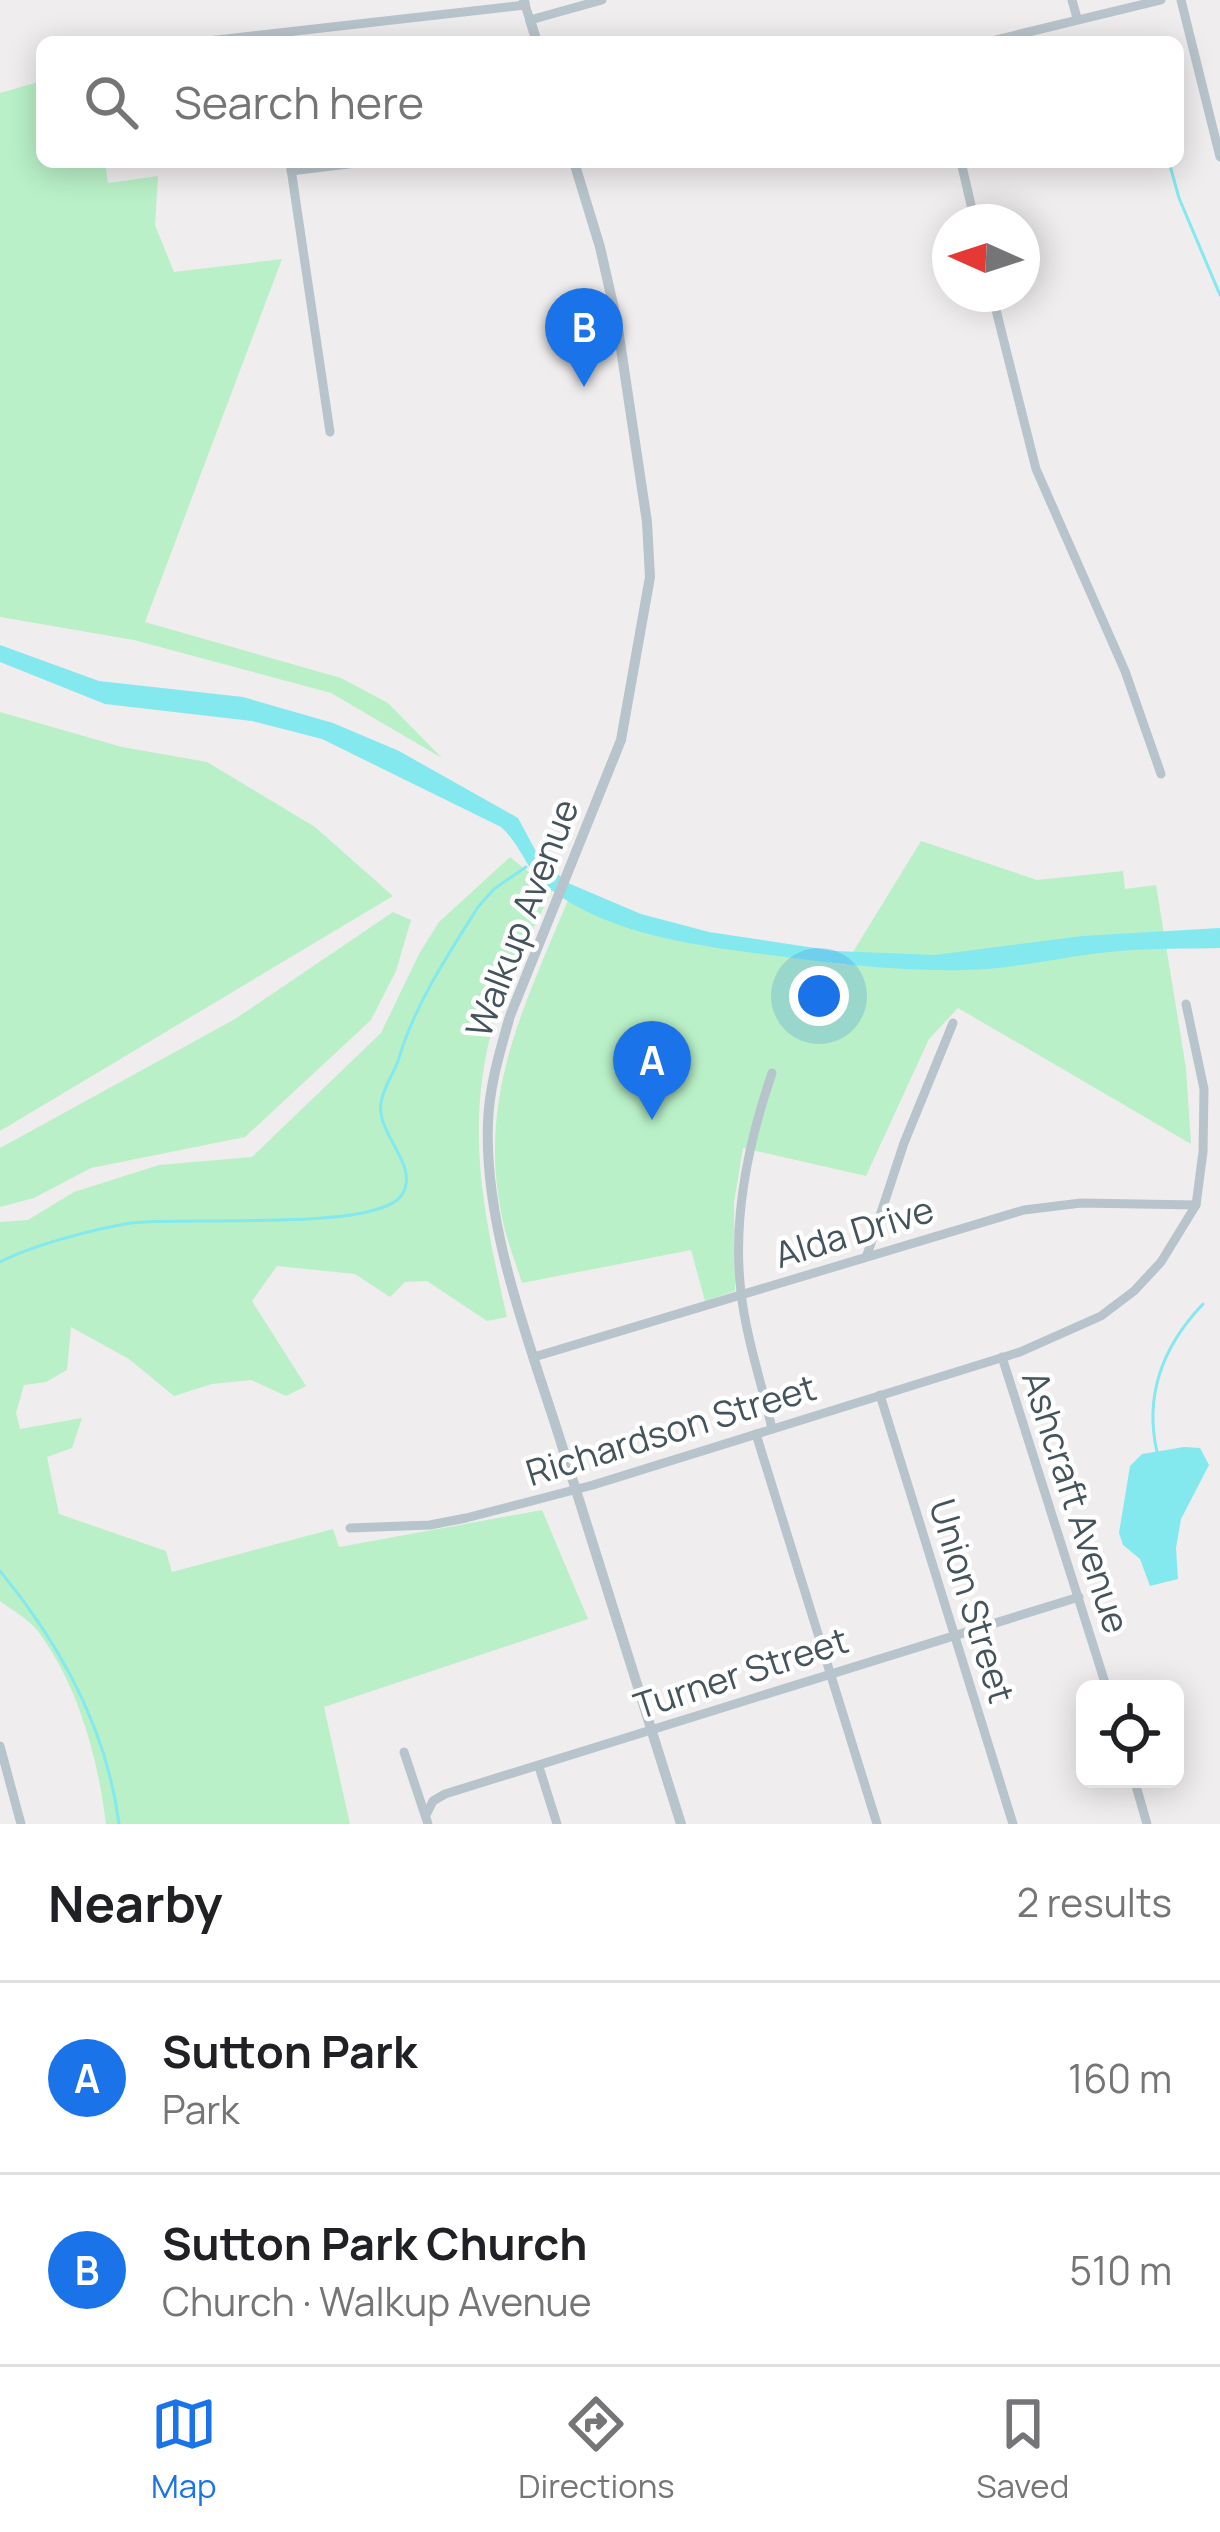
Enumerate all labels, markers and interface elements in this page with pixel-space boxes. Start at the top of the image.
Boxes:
search box [36,36,1184,168]
icon: search [78,69,144,135]
text: Search here [174,71,424,133]
north arrow [932,204,1040,312]
pin: B [545,288,623,387]
street label: Walkup Avenue [454,792,589,1044]
your location [789,966,849,1026]
pin: A [613,1021,691,1120]
street label: Alda Drive [768,1184,939,1279]
street label: Richardson Street [520,1362,822,1497]
street label: Ashcraft Avenue [1011,1364,1142,1639]
street label: Union Street [918,1493,1027,1709]
street label: Turner Street [628,1615,854,1730]
map controls [1076,1680,1184,1788]
button: locate [1076,1680,1184,1788]
text: Nearby [48,1868,223,1937]
text: 2 results [1017,1875,1172,1929]
text: Sutton Park [162,2020,417,2082]
text: A [74,2051,100,2105]
text: 160 m [1068,2051,1172,2105]
text: Park [162,2082,240,2136]
text: Sutton Park Church [162,2212,587,2274]
text: B [75,2243,99,2297]
text: 510 m [1070,2243,1172,2297]
text: Church · Walkup Avenue [162,2274,592,2328]
tab: Map [151,2391,217,2508]
tab: Directions [518,2391,675,2508]
tab: Saved [976,2391,1069,2508]

